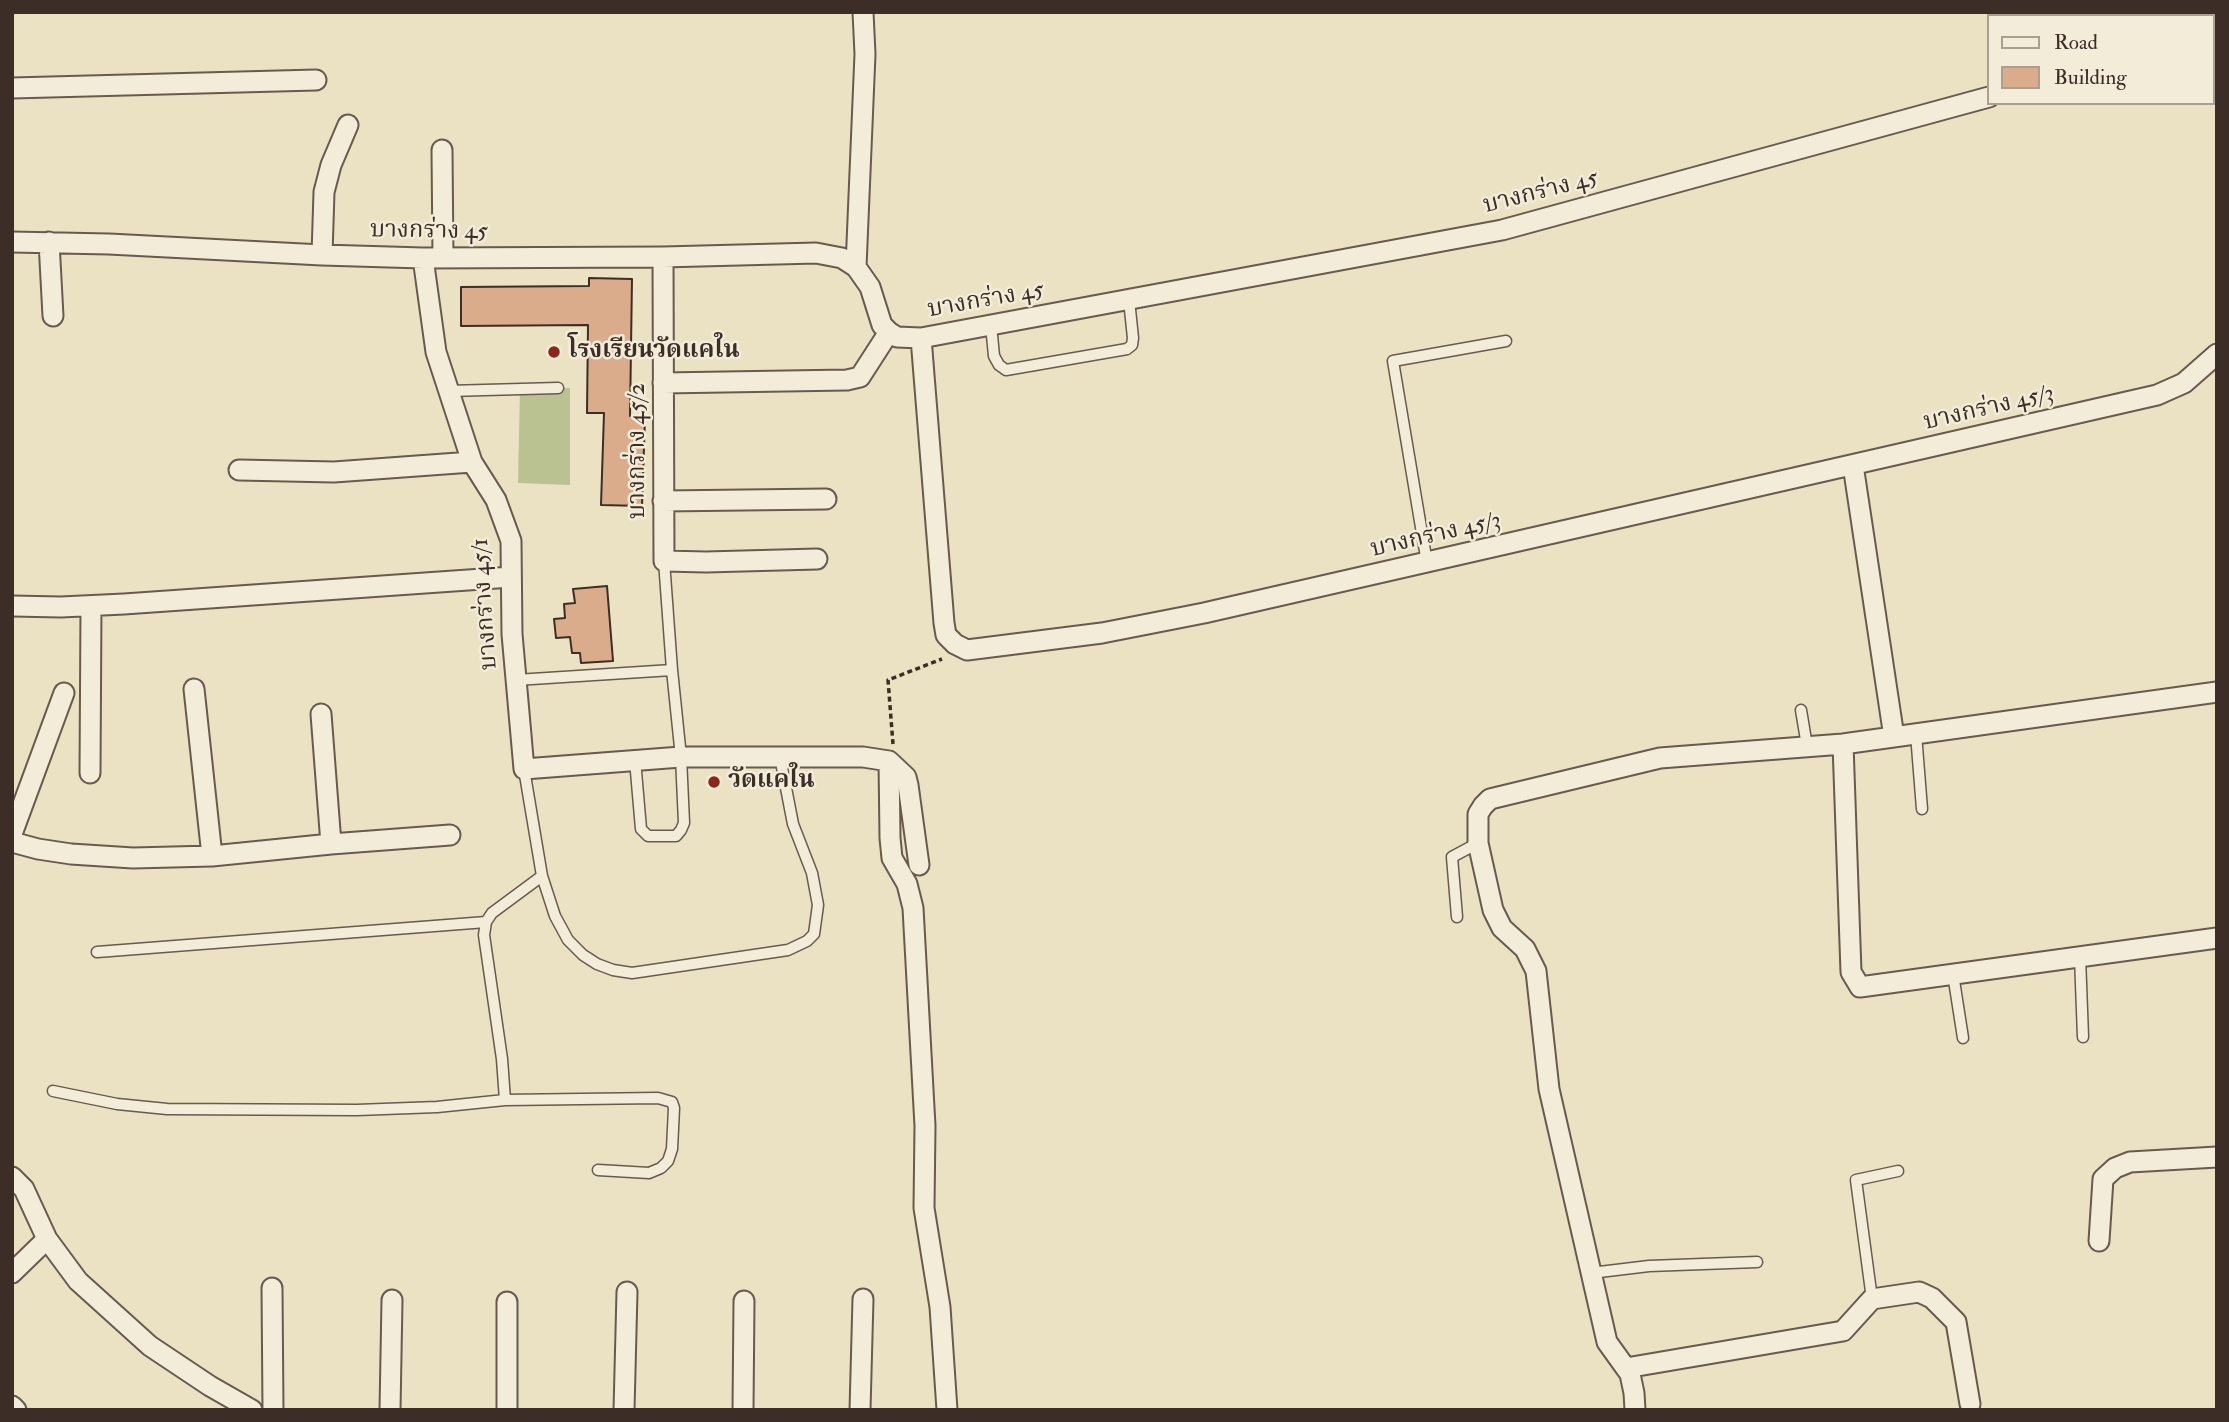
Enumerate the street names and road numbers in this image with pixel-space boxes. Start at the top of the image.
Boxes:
street label: บางกร่าง 45 [1480,165,1602,221]
street label: บางกร่าง 45 [370,217,488,247]
street label: บางกร่าง 45 [926,277,1046,325]
street label: บางกร่าง 45/3 [1921,380,2057,438]
street label: บางกร่าง 45/2 [625,383,653,519]
street label: บางกร่าง 45/3 [1368,507,1504,565]
street label: บางกร่าง 45/1 [467,537,505,671]

